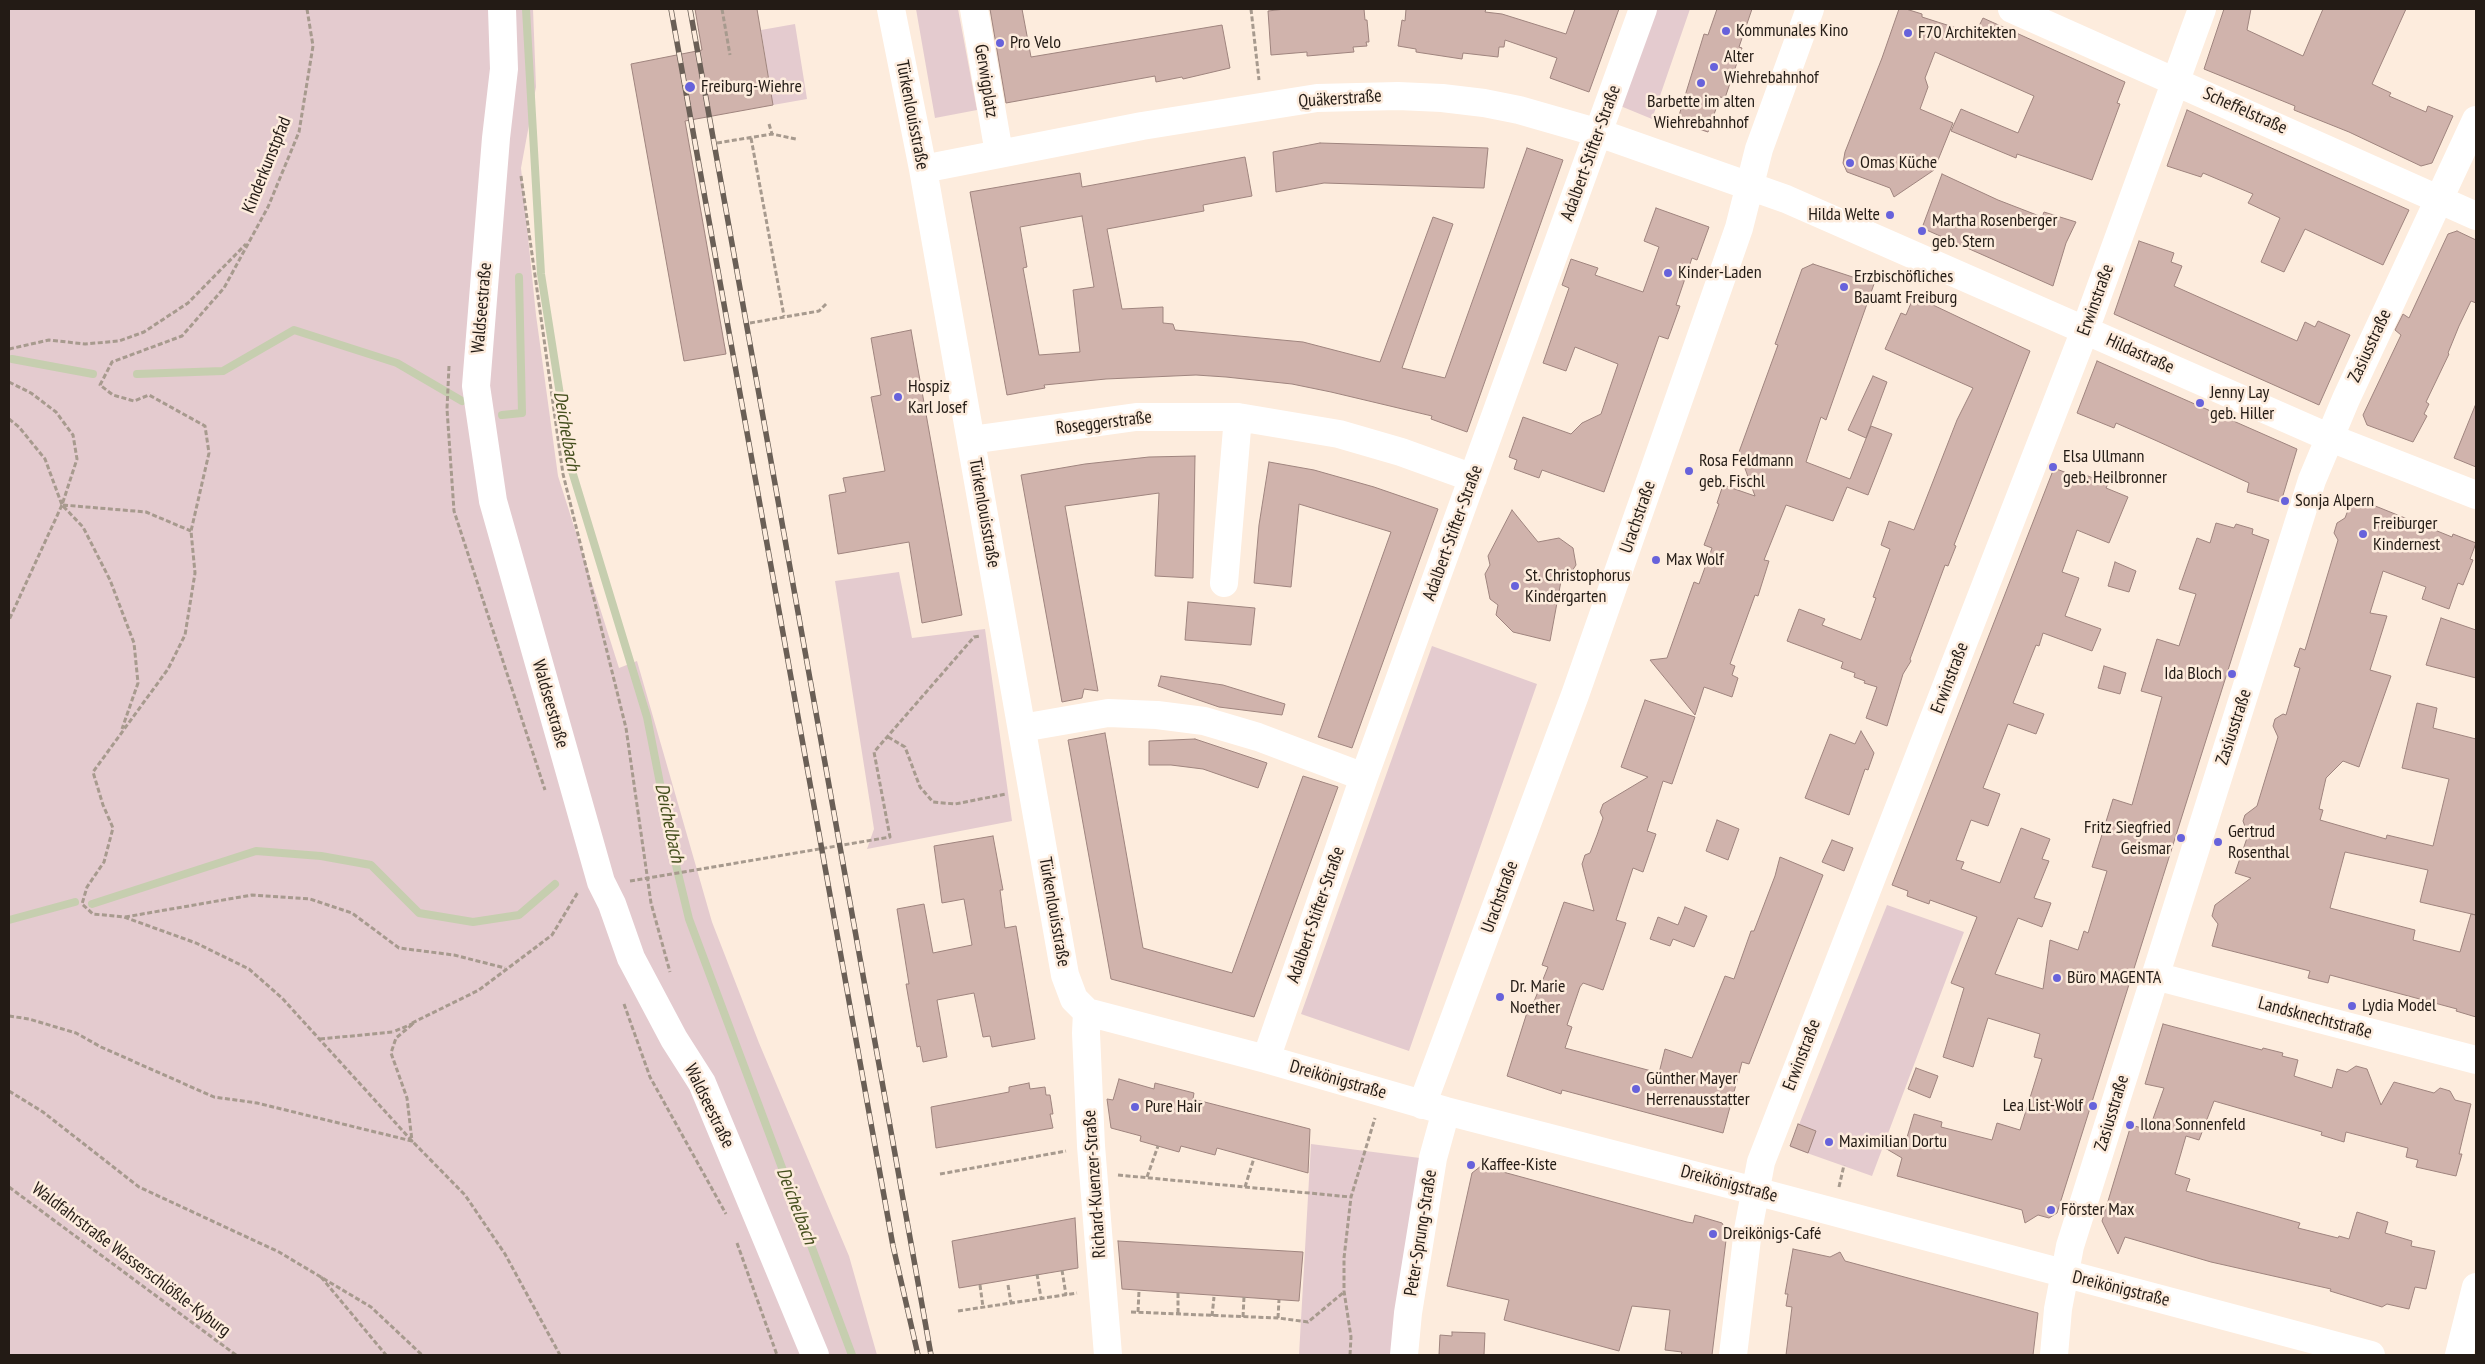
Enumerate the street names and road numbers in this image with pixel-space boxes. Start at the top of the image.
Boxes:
street label: Gerwigplatz [970,43,1002,119]
street label: Türkenlouisstraße [891,58,933,172]
street label: Adalbert-Stifter-Straße [1556,82,1626,224]
street label: Scheffelstraße [2200,83,2290,139]
street label: Quäkerstraße [1298,85,1382,113]
street label: Kinderkunstpfad [238,114,296,216]
street label: Erwinstraße [2073,261,2119,339]
street label: Waldseestraße [467,262,497,354]
street label: Zasiusstraße [2344,306,2396,386]
street label: Hildastraße [2103,329,2177,379]
street label: Roseggerstraße [1055,406,1153,440]
street label: Türkenlouisstraße [964,456,1004,570]
street label: Adalbert-Stifter-Straße [1418,462,1488,604]
street label: Urachstraße [1616,478,1660,556]
street label: Erwinstraße [1927,639,1973,717]
street label: Waldseestraße [527,657,573,751]
street label: Zasiusstraße [2212,687,2256,767]
street label: Adalbert-Stifter-Straße [1283,844,1349,986]
street label: Türkenlouisstraße [1034,855,1074,969]
street label: Urachstraße [1477,858,1523,936]
street label: Landsknechtstraße [2256,992,2374,1044]
street label: Erwinstraße [1779,1016,1825,1094]
street label: Dreikönigstraße [1287,1056,1389,1104]
street label: Waldseestraße [679,1060,739,1152]
street label: Zasiusstraße [2090,1073,2134,1153]
street label: Richard-Kuenzer-Straße [1079,1109,1111,1259]
street label: Dreikönigstraße [1678,1161,1780,1207]
street label: Peter-Sprung-Straße [1400,1168,1442,1298]
street label: Waldfahrstraße Wasserschlößle-Kyburg [27,1178,235,1342]
street label: Dreikönigstraße [2070,1267,2172,1311]

